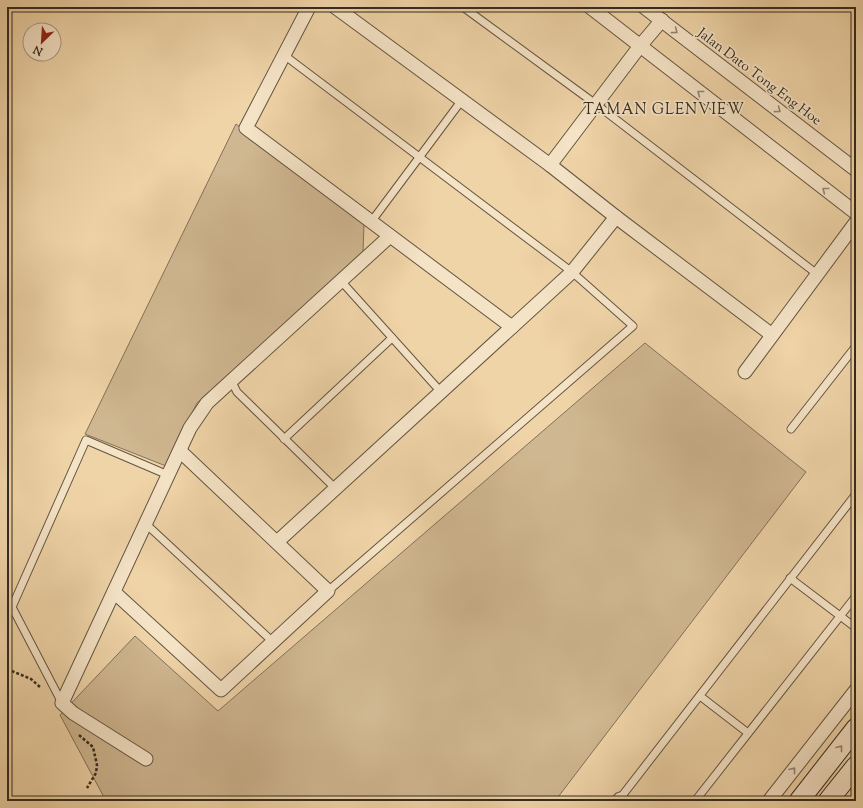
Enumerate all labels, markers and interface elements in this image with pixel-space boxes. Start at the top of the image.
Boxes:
north arrow [22,22,62,62]
street label: Jalan Dato Tong Eng Hoe [692,24,825,131]
one-way arrow [671,26,678,33]
text: N [31,41,46,60]
one-way arrow [698,90,705,97]
district label: TAMAN GLENVIEW [583,100,745,121]
one-way arrow [774,105,781,112]
one-way arrow [823,187,830,194]
one-way arrow [836,746,843,753]
one-way arrow [788,768,795,775]

